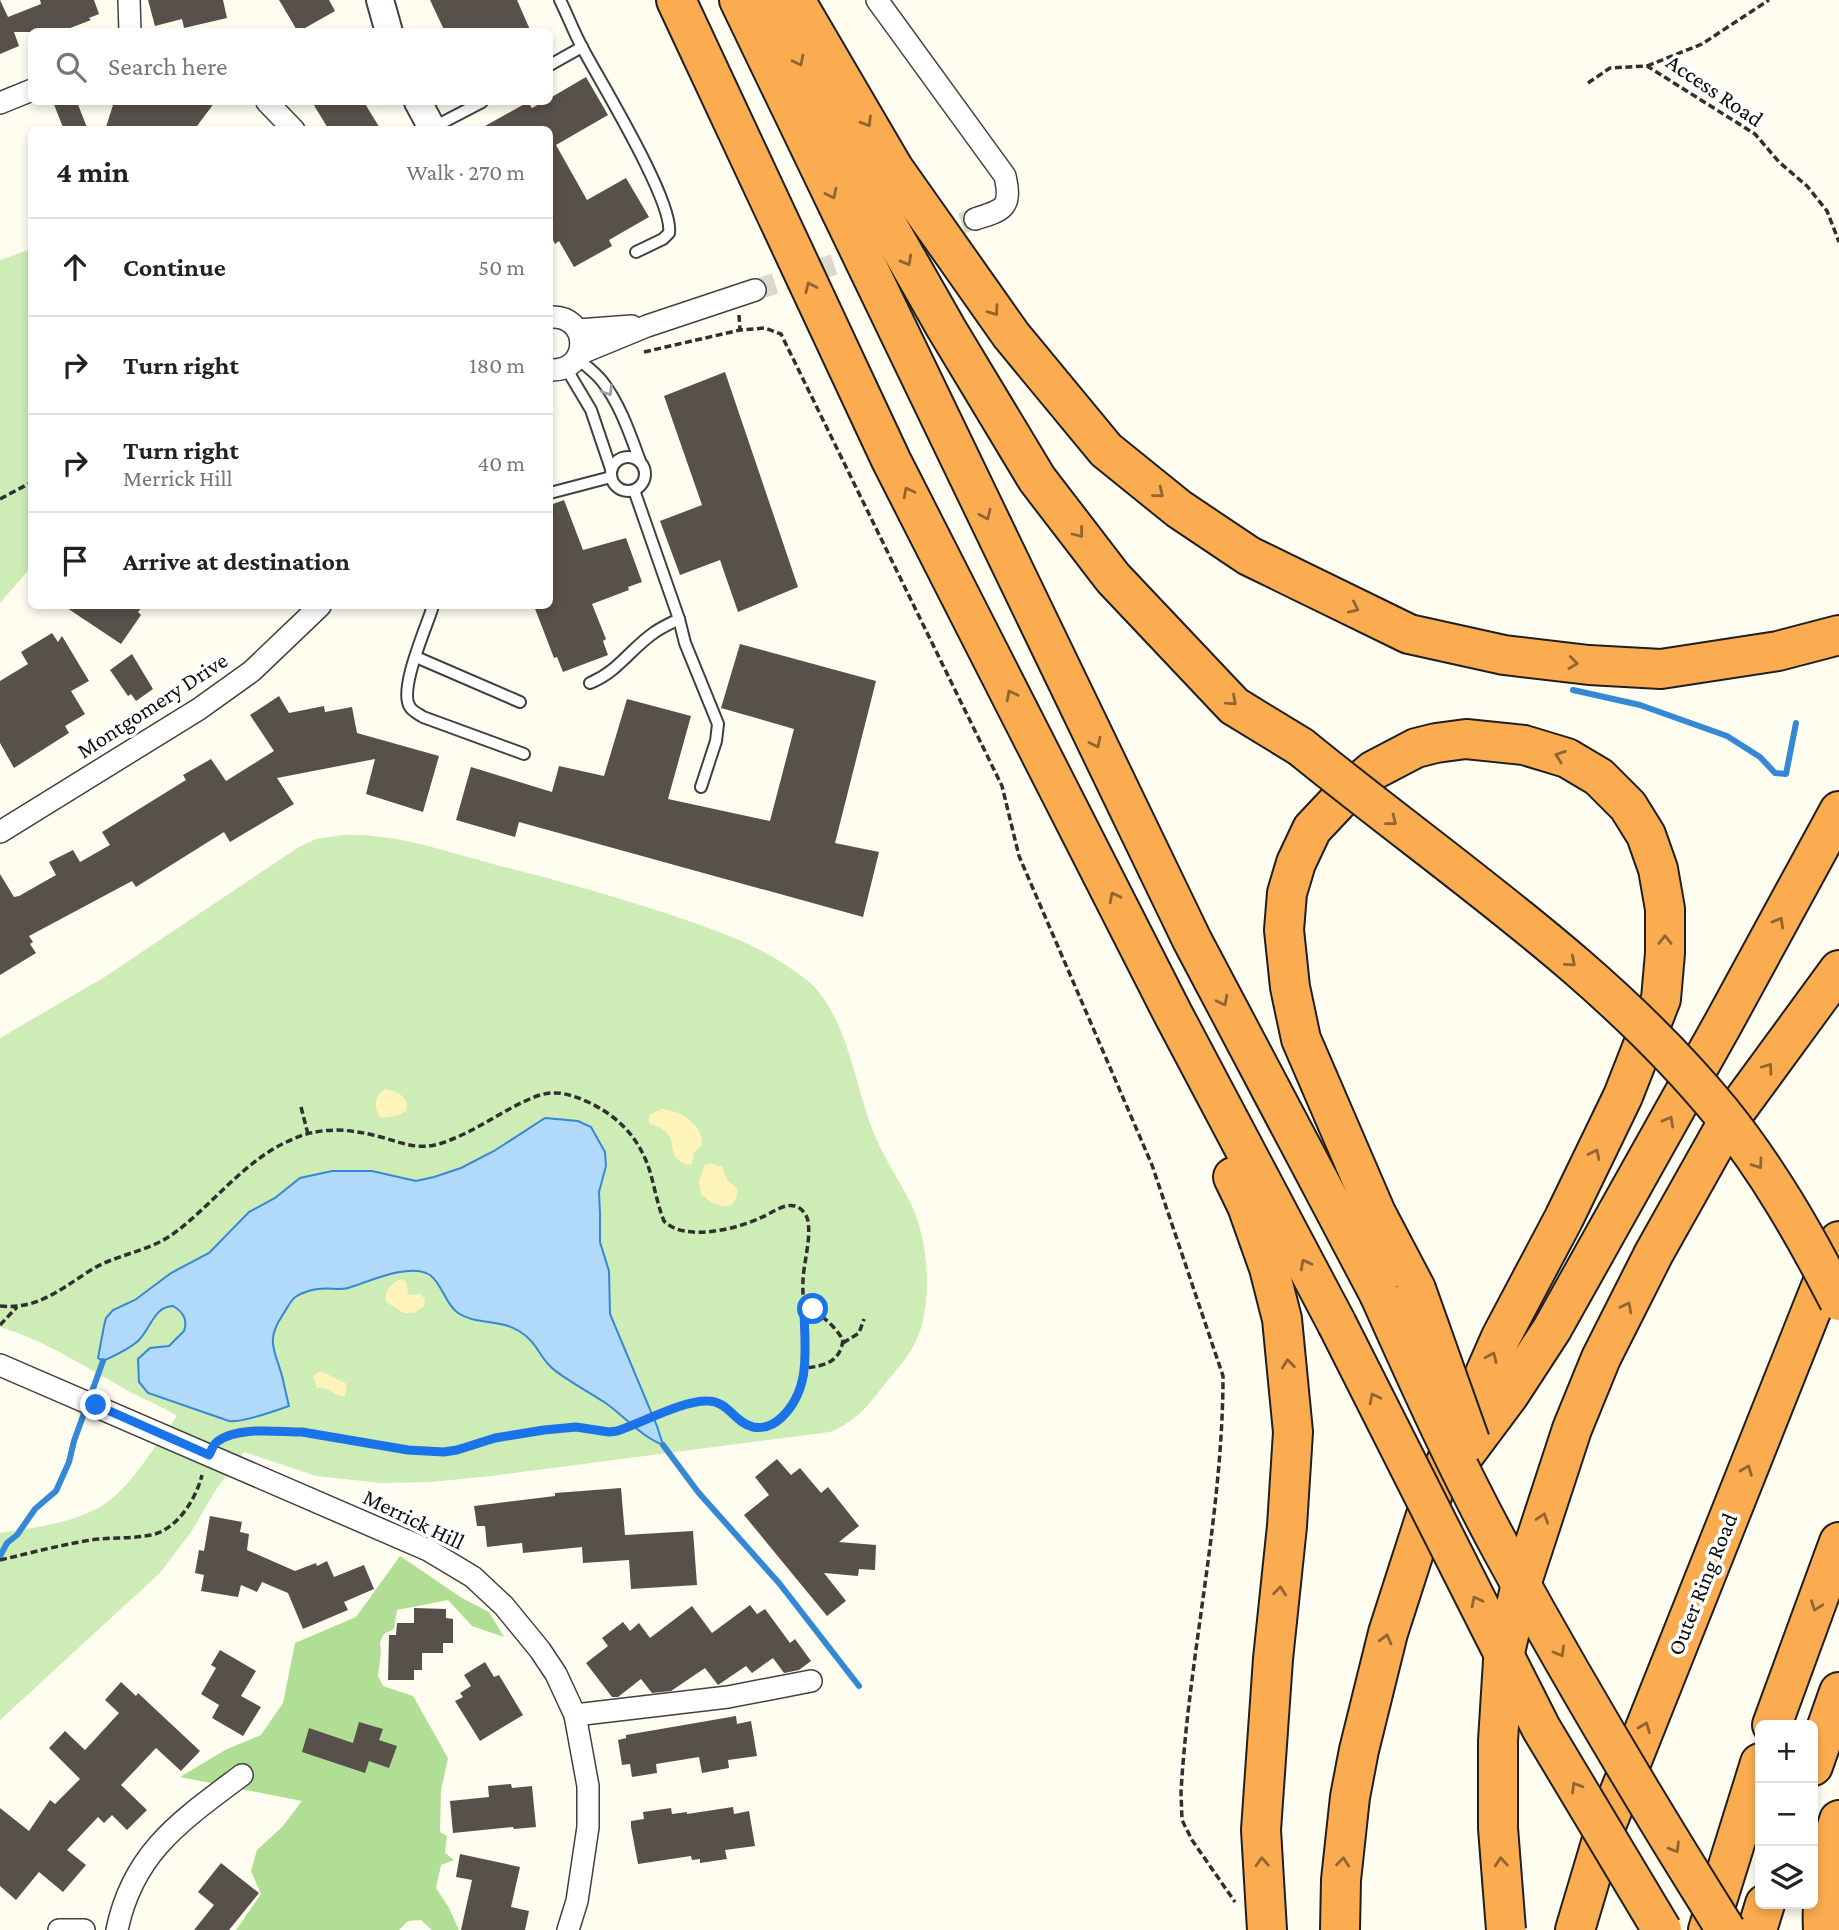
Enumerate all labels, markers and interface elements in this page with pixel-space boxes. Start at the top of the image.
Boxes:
search box [28,28,553,105]
icon: search [52,48,90,86]
street label: Access Road [1662,48,1768,132]
text: Search here [108,52,227,81]
one-way arrow [790,54,804,66]
one-way arrow [858,115,871,128]
text: 4 min [56,155,129,188]
text: Walk · 270 m [406,159,525,185]
one-way arrow [824,187,838,199]
icon: ahead [56,248,94,286]
text: Continue [123,253,226,282]
one-way arrow [899,253,912,266]
text: 50 m [478,254,525,280]
one-way arrow [804,281,818,294]
one-way arrow [986,303,998,316]
icon: right [56,346,94,384]
text: Turn right [123,351,239,380]
text: 180 m [469,352,525,378]
one-way arrow [600,384,613,397]
text: Turn right [123,436,239,465]
icon: right [56,444,94,482]
text: 40 m [477,450,525,476]
text: Merrick Hill [123,465,233,491]
one-way arrow [1151,484,1163,497]
one-way arrow [902,487,916,499]
one-way arrow [978,508,992,521]
one-way arrow [1070,526,1083,538]
icon: arrive [56,542,94,580]
text: Arrive at destination [123,547,350,576]
one-way arrow [1347,600,1359,614]
street label: Montgomery Drive [72,647,232,763]
one-way arrow [1567,656,1579,671]
one-way arrow [1006,690,1019,702]
one-way arrow [1224,693,1237,706]
one-way arrow [1087,736,1101,748]
one-way arrow [1555,751,1567,765]
one-way arrow [1385,812,1397,825]
one-way arrow [1109,892,1123,904]
one-way arrow [1771,917,1784,929]
one-way arrow [1657,935,1673,945]
one-way arrow [1562,954,1575,966]
one-way arrow [1215,993,1229,1006]
one-way arrow [1760,1063,1772,1076]
one-way arrow [1661,1116,1674,1128]
one-way arrow [1587,1149,1601,1161]
one-way arrow [1750,1156,1762,1169]
one-way arrow [1300,1259,1313,1271]
route start [797,1293,828,1324]
one-way arrow [1618,1302,1632,1314]
one-way arrow [1484,1352,1498,1364]
one-way arrow [1280,1359,1295,1370]
route end [80,1389,111,1420]
one-way arrow [1369,1393,1383,1405]
one-way arrow [1739,1465,1753,1477]
street label: Merrick Hill [359,1483,469,1555]
street label: Outer Ring Road [1662,1509,1742,1659]
one-way arrow [1535,1512,1549,1524]
one-way arrow [1273,1585,1288,1597]
one-way arrow [1471,1596,1485,1609]
one-way arrow [1810,1600,1824,1612]
one-way arrow [1378,1633,1393,1645]
one-way arrow [1552,1644,1565,1657]
map controls [1755,1720,1818,1909]
button: + [1755,1720,1818,1783]
one-way arrow [1636,1721,1650,1733]
one-way arrow [1572,1782,1585,1795]
button: − [1755,1783,1818,1846]
one-way arrow [1667,1841,1680,1854]
button: layers [1755,1846,1818,1909]
one-way arrow [1255,1856,1270,1867]
one-way arrow [1335,1856,1350,1867]
one-way arrow [1494,1856,1509,1867]

